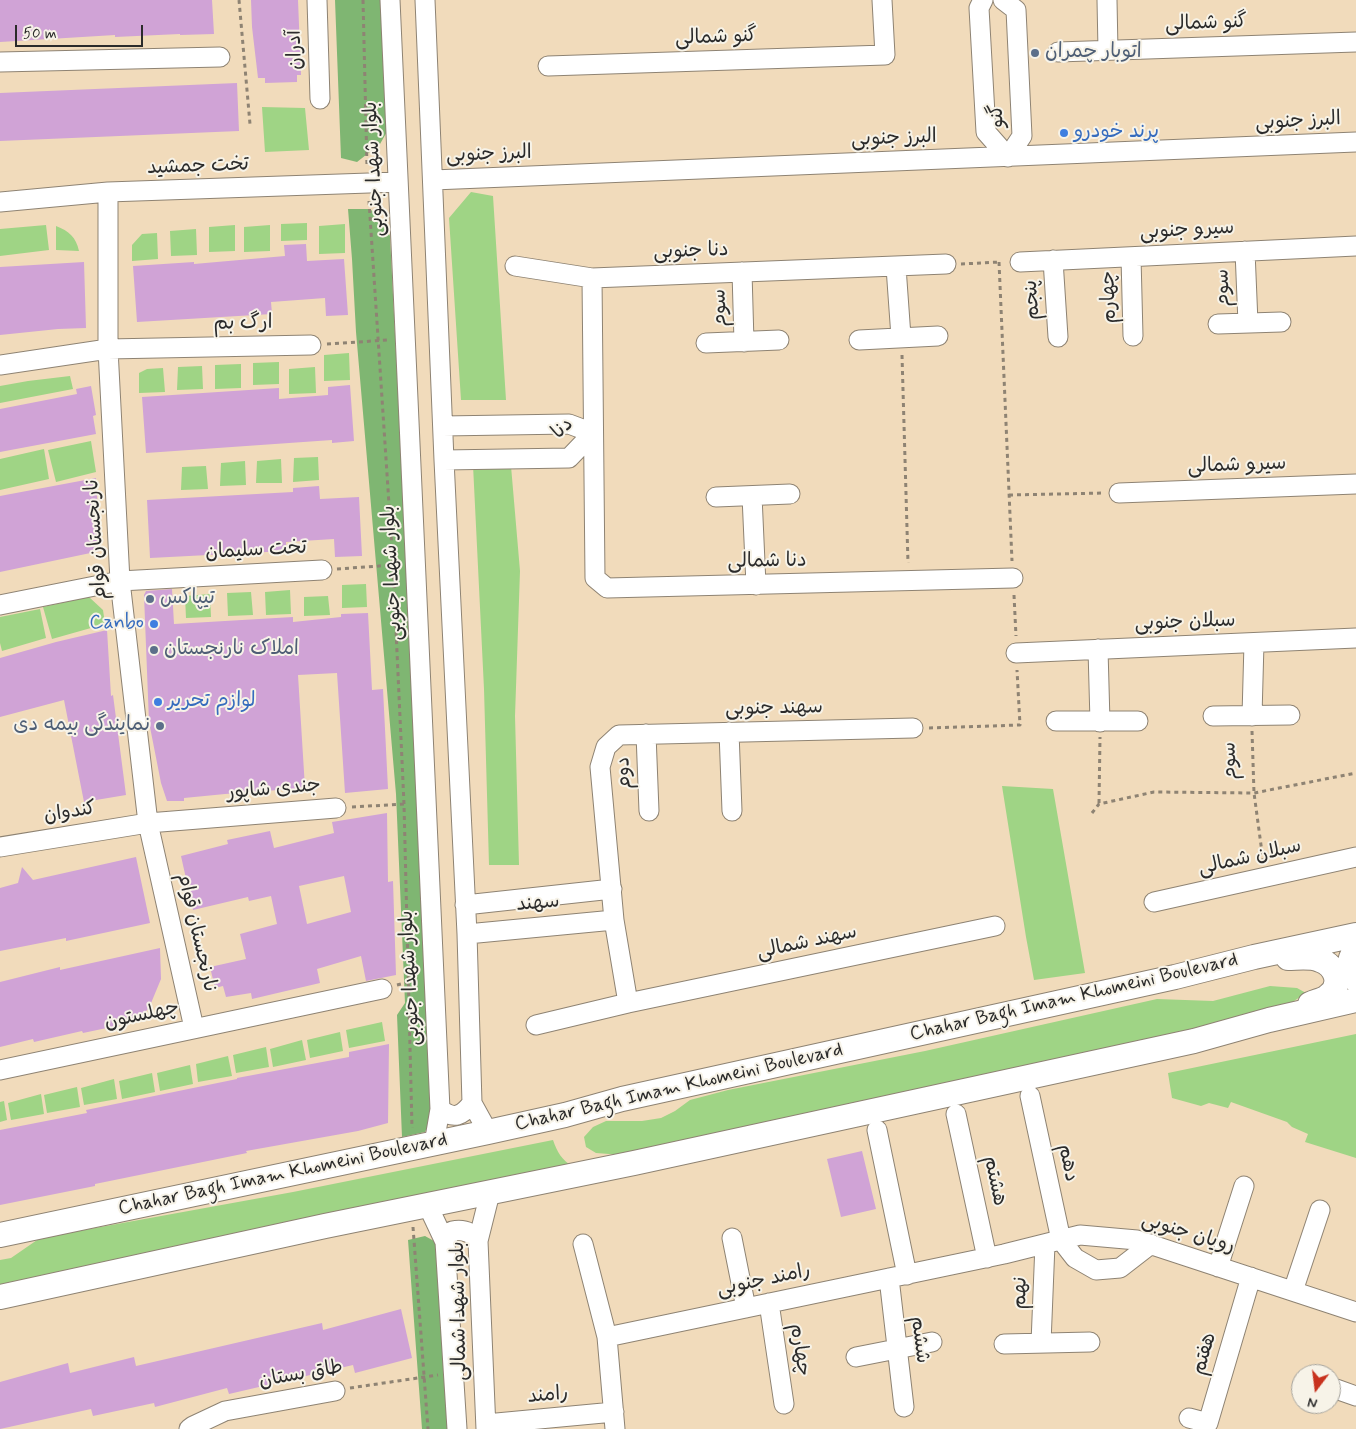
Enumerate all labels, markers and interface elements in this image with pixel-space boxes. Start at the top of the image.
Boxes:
street label: گنو شمالی [1165,11,1247,37]
scale bar [18,15,145,47]
text: 50 m [23,24,57,44]
street label: گنو شمالی [675,25,757,51]
street label: آدران [283,30,309,70]
place label: اتوبار چمران [1045,41,1142,65]
marker: اتوبار چمران [1029,47,1041,59]
street label: بلوار شهدا جنوبی [359,101,391,237]
street label: گنو [986,104,1010,128]
street label: البرز جنوبی [1255,108,1341,136]
place label: پرند خودرو [1074,121,1159,145]
street label: البرز جنوبی [851,126,937,152]
marker: پرند خودرو [1058,127,1070,139]
street label: البرز جنوبی [446,142,532,168]
street label: تخت جمشید [147,153,249,181]
street label: سیرو جنوبی [1139,217,1235,245]
street label: دنا جنوبی [653,239,729,265]
street label: سوم [1211,269,1237,307]
street label: چهارم [1097,270,1123,324]
street label: پنجم [1020,279,1046,321]
street label: سوم [708,289,734,327]
street label: ارگ بم [213,311,273,337]
street label: دنا [547,413,579,445]
street label: سیرو شمالی [1187,452,1287,480]
street label: نارنجستان قوام [81,477,113,601]
street label: بلوار شهدا جنوبی [377,505,409,641]
street label: تخت سلیمان [205,536,307,566]
street label: دنا شمالی [727,549,807,575]
place label: تیپاکس [160,587,215,611]
marker: تیپاکس [144,593,156,605]
street label: سبلان جنوبی [1134,609,1236,637]
place label: Canbo [89,612,144,636]
marker: Canbo [148,618,160,630]
place label: املاک نارنجستان [164,638,299,662]
marker: املاک نارنجستان [148,644,160,656]
place label: لوازم تحریر [168,690,256,714]
marker: لوازم تحریر [152,696,164,708]
street label: سهند جنوبی [725,696,823,722]
place label: نمایندگی بیمه دی [13,714,150,738]
marker: نمایندگی بیمه دی [154,720,166,732]
street label: سوم [1218,742,1244,780]
street label: دوم [612,756,638,790]
street label: جندی شاپور [226,774,322,806]
street label: کندوان [42,797,98,829]
street label: سبلان شمالی [1196,835,1304,881]
street label: نارنجستان قوام [171,871,221,995]
street label: سهند [515,890,561,918]
street label: بلوار شهدا جنوبی [395,910,427,1046]
street label: سهند شمالی [755,921,859,965]
street label: Chahar Bagh Imam Khomeini Boulevard [908,949,1240,1047]
street label: چهلستون [102,996,182,1036]
street label: Chahar Bagh Imam Khomeini Boulevard [513,1039,845,1137]
street label: Chahar Bagh Imam Khomeini Boulevard [116,1128,450,1222]
street label: دهم [1051,1142,1083,1184]
street label: هشتم [977,1154,1011,1208]
street label: رویان جنوبی [1138,1208,1238,1260]
street label: بلوار شهدا شمالی [447,1241,473,1381]
street label: رامند جنوبی [715,1259,813,1303]
street label: نهم [1008,1276,1034,1310]
street label: ششم [904,1315,934,1365]
street label: چهارم [783,1322,815,1378]
street label: هفتم [1188,1330,1222,1378]
street label: طاق بستان [257,1356,345,1394]
north arrow [1291,1364,1341,1414]
street label: رامند [527,1382,569,1410]
text: N [1306,1393,1319,1412]

